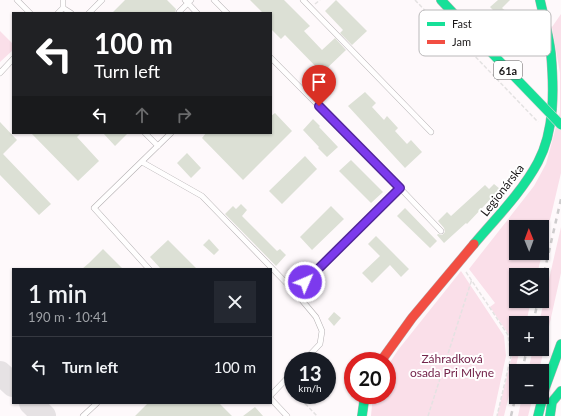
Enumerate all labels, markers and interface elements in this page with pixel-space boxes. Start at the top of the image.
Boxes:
legend [419,10,551,56]
text: Fast [452,17,472,30]
text: 100 m [94,26,173,60]
icon: left [28,28,80,80]
text: Jam [452,35,471,48]
text: Turn left [94,60,160,82]
road number: 61a [494,61,522,79]
pin [302,65,336,106]
icon: arrive [308,71,330,93]
icon: left [89,104,111,126]
icon: ahead [131,104,153,126]
icon: right [173,104,195,126]
street label: Legionárska [477,161,527,219]
north arrow [509,220,549,260]
map controls [509,220,549,404]
position arrow [284,261,326,303]
button: layers [509,268,549,308]
text: 1 min [28,279,87,308]
button: close [214,281,256,323]
text: 190 m · 10:41 [28,309,108,325]
button: + [509,316,549,356]
park label: Záhradková osada Pri Mlyne [410,351,494,380]
speed limit sign: 20 [344,352,396,404]
icon: left [28,356,50,378]
text: Turn left [62,358,118,376]
text: 100 m [214,358,256,376]
text: 13 [298,361,322,385]
button: − [509,364,549,404]
text: km/h [298,382,322,394]

